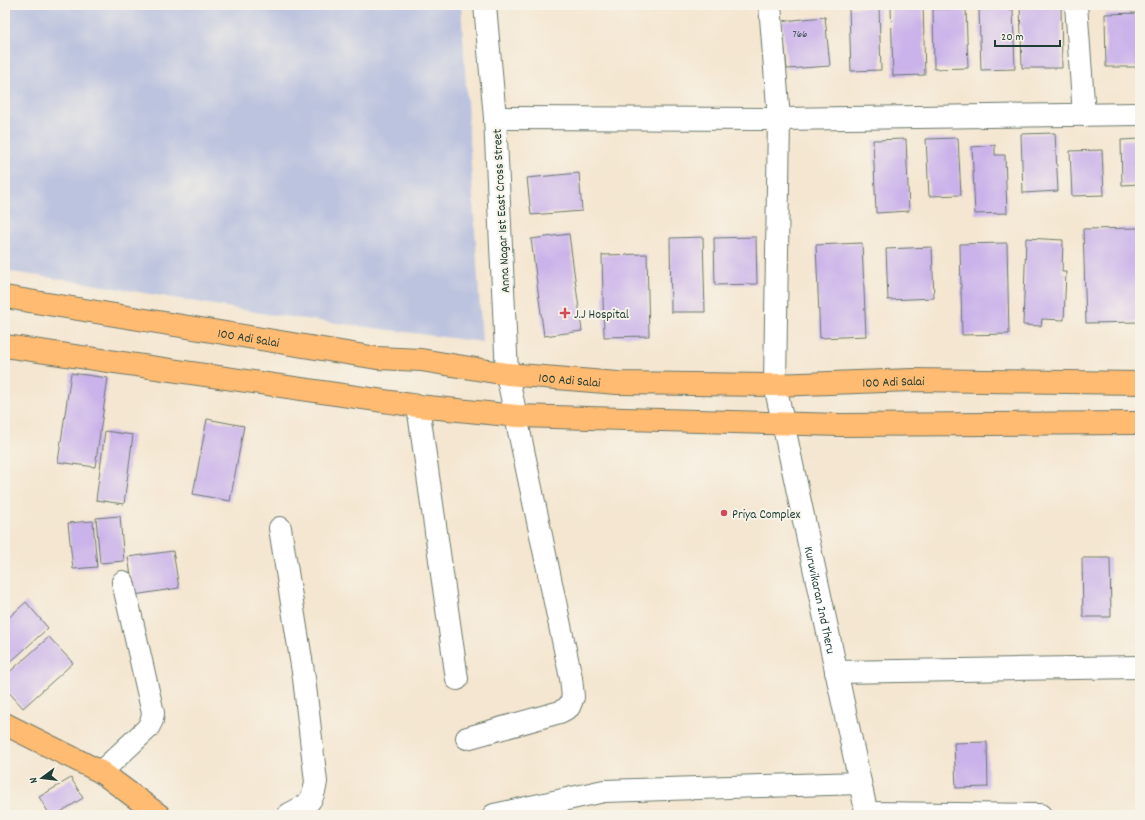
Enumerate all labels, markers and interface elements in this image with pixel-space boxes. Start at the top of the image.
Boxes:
scale bar [995,22,1060,48]
house number: 766 [793,27,808,43]
text: 20 m [1001,29,1024,46]
street label: Anna Nagar 1st East Cross Street [489,128,516,293]
place label: J.J Hospital [574,306,629,325]
marker: J.J Hospital [559,307,571,319]
street label: 100 Adi Salai [216,325,281,354]
street label: 100 Adi Salai [538,370,602,394]
street label: 100 Adi Salai [862,373,925,394]
place label: Priya Complex [732,506,800,525]
marker: Priya Complex [719,508,729,518]
street label: Kuruvikaran 2nd Theru [798,545,839,656]
north arrow [22,758,62,798]
text: N [26,775,43,785]

